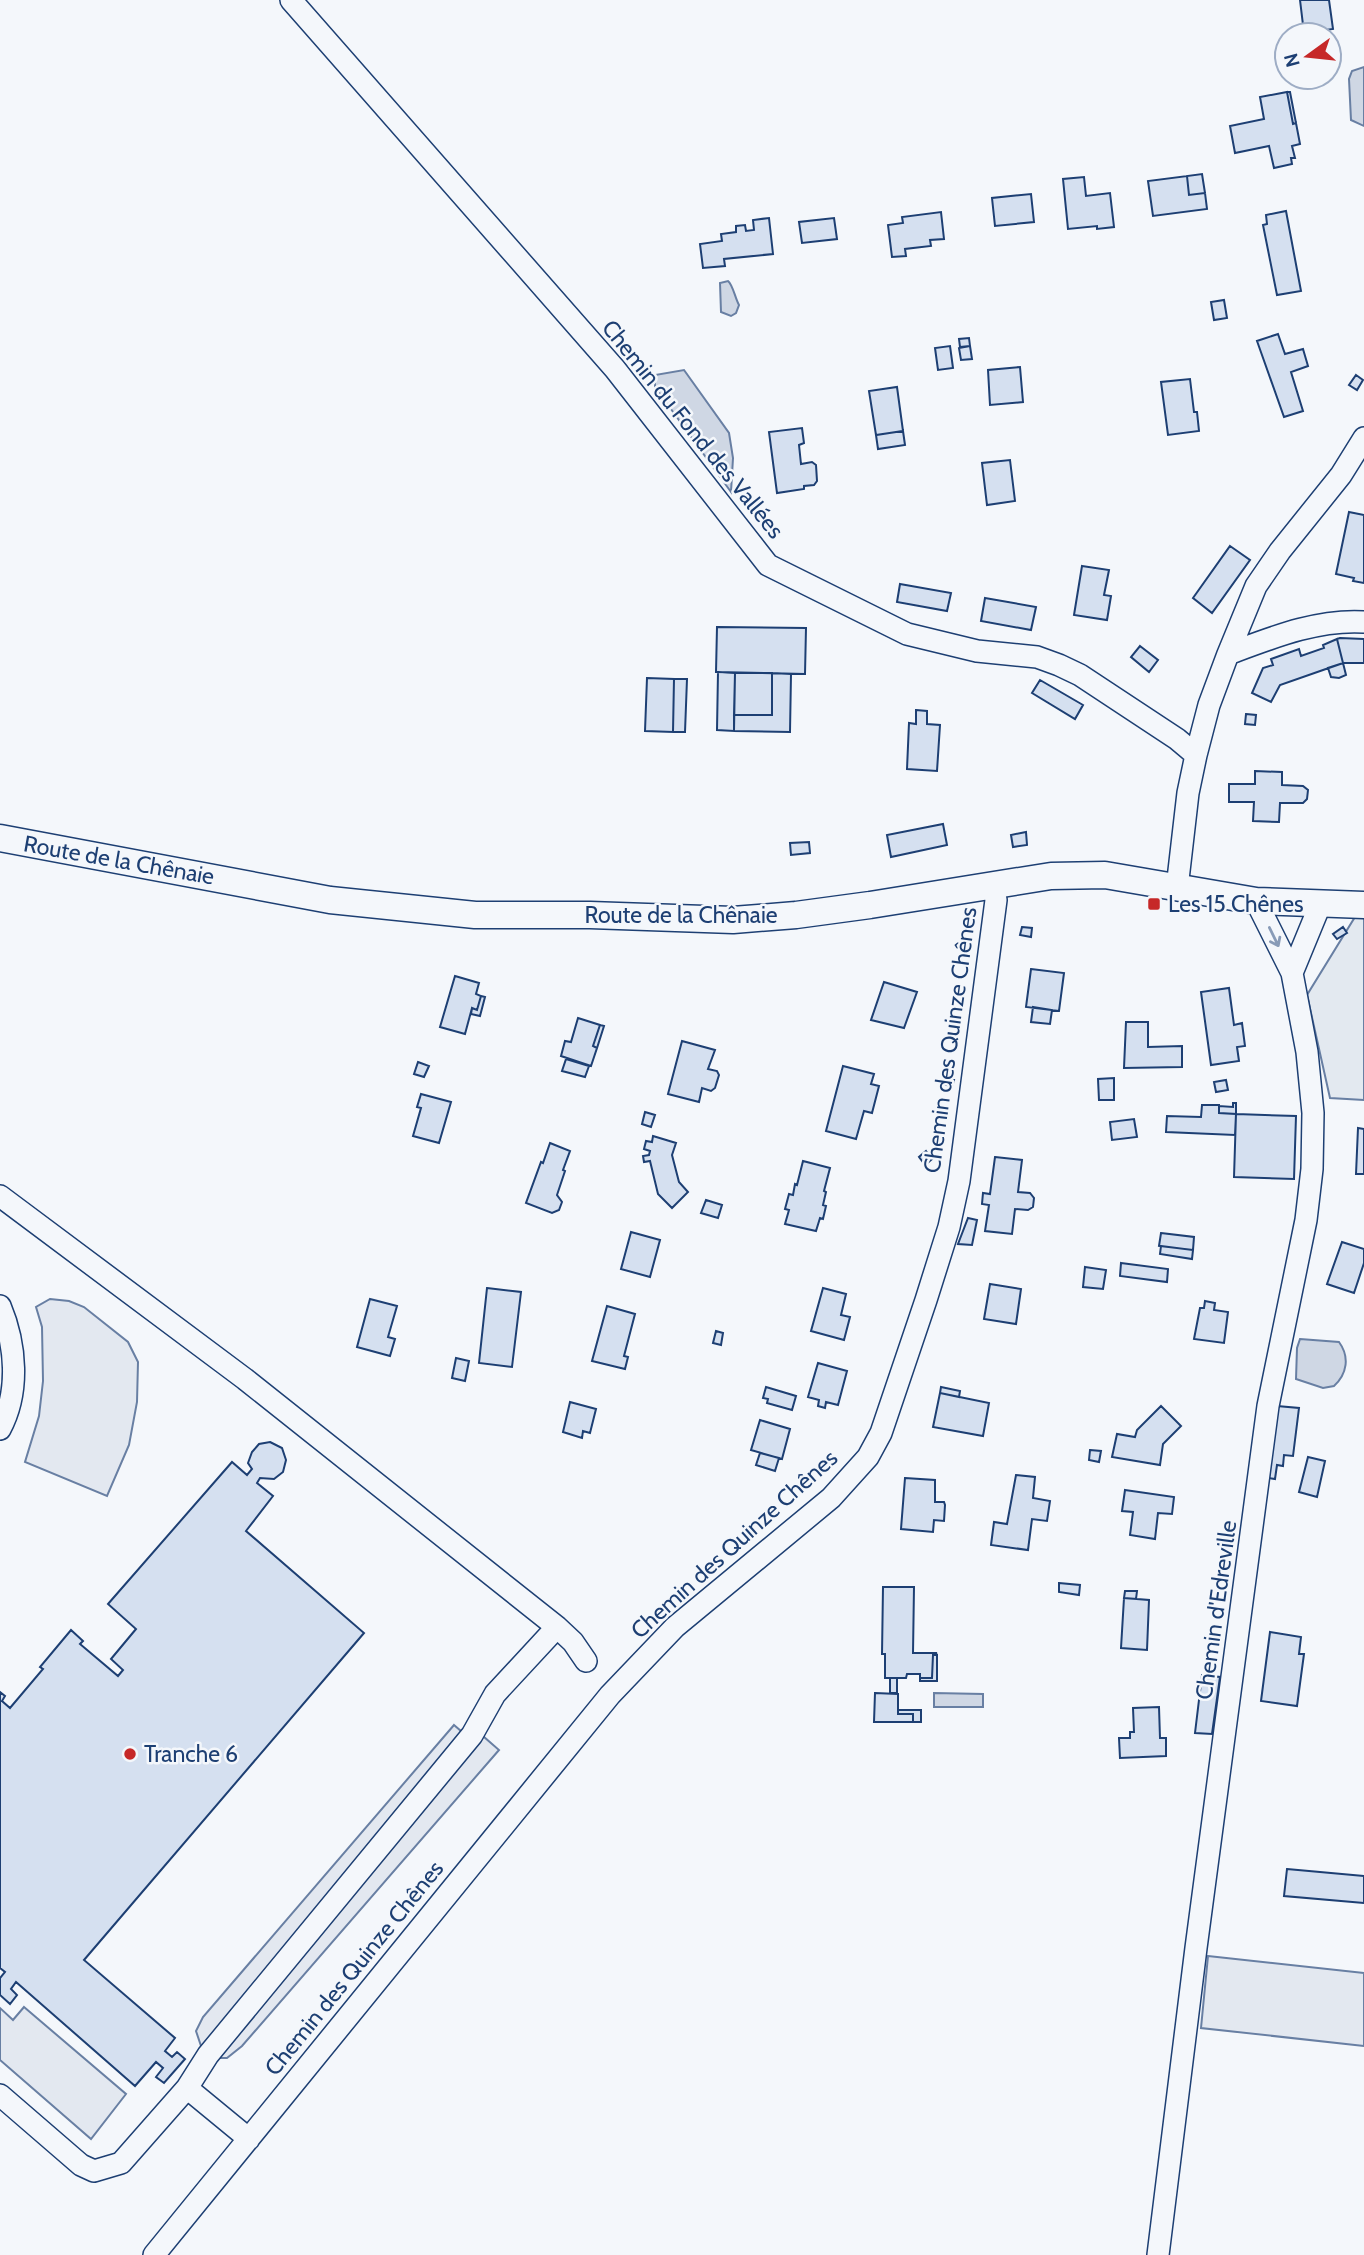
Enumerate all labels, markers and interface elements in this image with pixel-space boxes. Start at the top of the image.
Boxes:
north arrow [1273,21,1343,91]
text: N [1279,51,1305,70]
street label: Chemin du Fond des Vallées [596,314,790,544]
street label: Route de la Chênaie [22,829,217,891]
place label: Les 15 Chênes [1168,890,1303,918]
marker: Les 15 Chênes [1146,896,1162,912]
street label: Route de la Chênaie [584,901,778,929]
street label: Chemin des Quinze Chênes [917,905,983,1175]
one-way arrow [1267,926,1281,947]
street label: Chemin des Quinze Chênes [625,1444,843,1644]
street label: Chemin d'Edreville [1190,1518,1242,1701]
place label: Tranche 6 [144,1740,238,1768]
marker: Tranche 6 [122,1746,138,1762]
street label: Chemin des Quinze Chênes [259,1855,449,2081]

